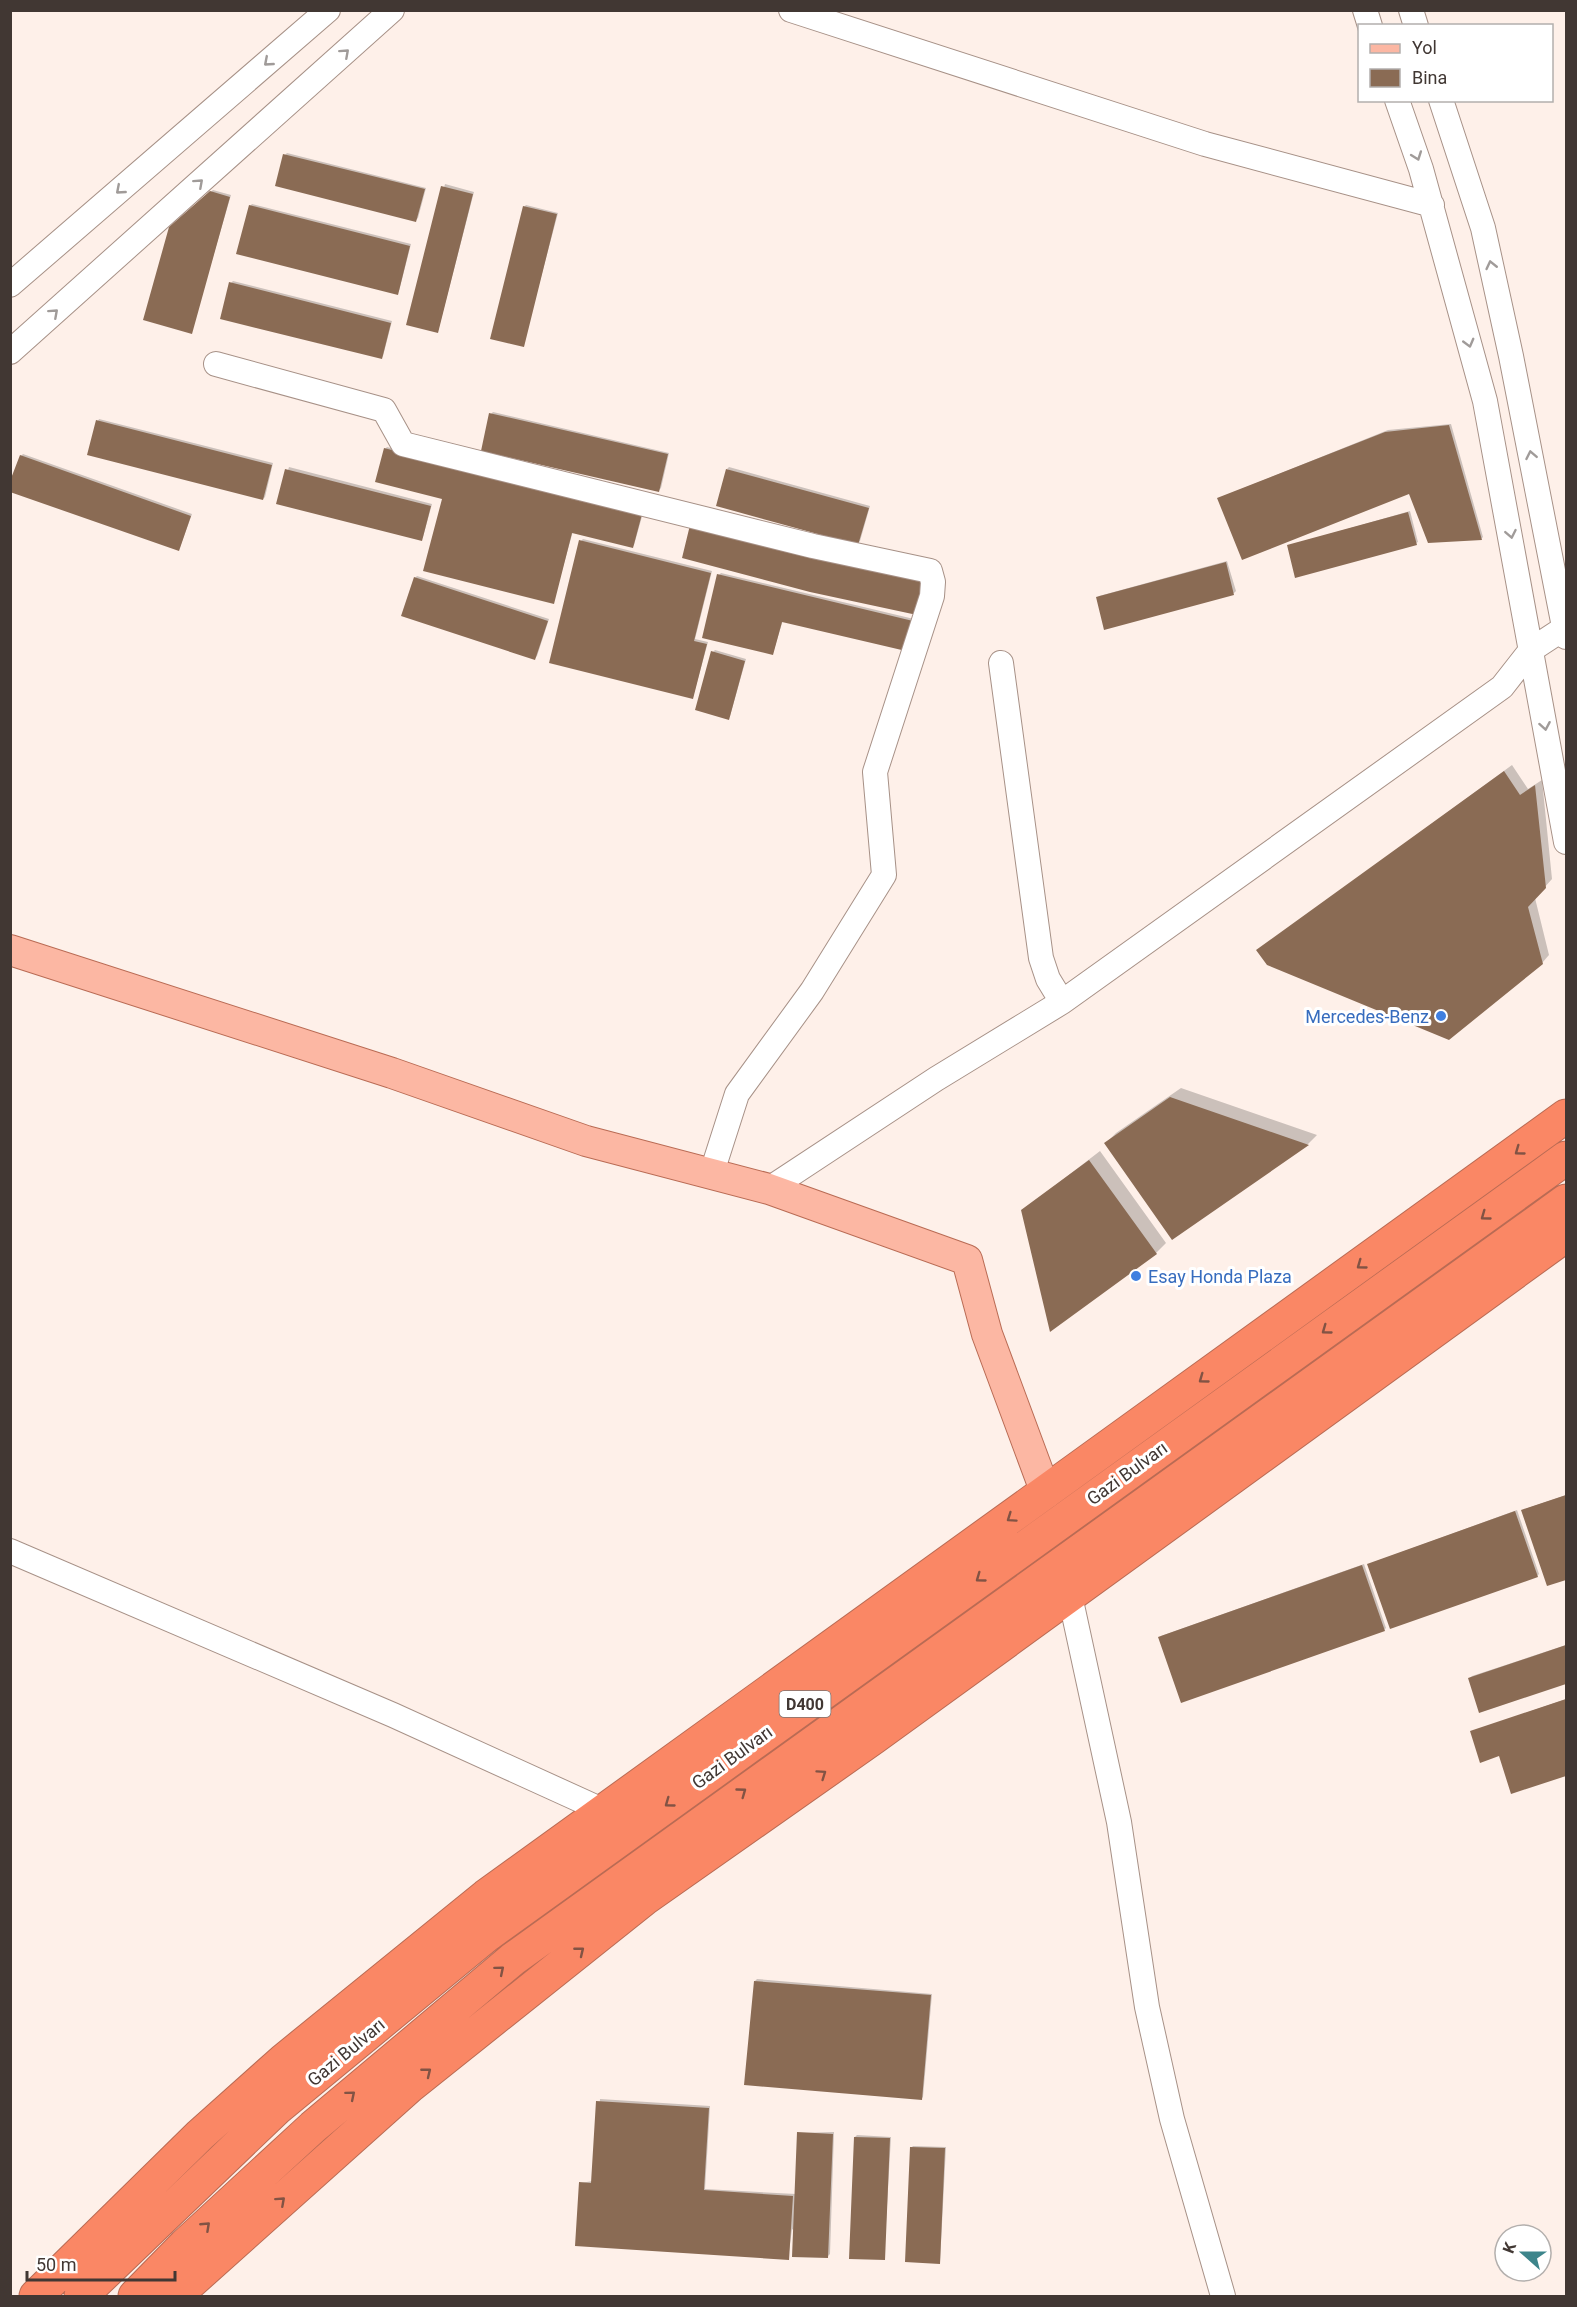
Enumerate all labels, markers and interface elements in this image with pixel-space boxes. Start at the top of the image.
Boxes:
legend [1358,24,1553,102]
text: Yol [1412,37,1437,58]
one-way arrow [338,49,349,60]
one-way arrow [264,55,275,66]
text: Bina [1412,67,1447,88]
one-way arrow [1409,150,1422,160]
one-way arrow [193,179,203,190]
one-way arrow [117,183,127,194]
one-way arrow [1485,260,1498,270]
one-way arrow [47,309,58,320]
one-way arrow [1462,338,1475,348]
one-way arrow [1525,451,1538,461]
one-way arrow [1504,528,1517,538]
one-way arrow [1539,721,1551,730]
place label: Mercedes-Benz [1305,1006,1429,1027]
marker: Mercedes-Benz [1434,1009,1448,1023]
one-way arrow [1515,1143,1526,1154]
one-way arrow [1480,1209,1491,1220]
one-way arrow [1357,1258,1368,1269]
place label: Esay Honda Plaza [1148,1266,1292,1287]
marker: Esay Honda Plaza [1129,1269,1143,1283]
one-way arrow [1322,1323,1333,1334]
one-way arrow [1199,1372,1210,1383]
street label: Gazi Bulvarı [1083,1437,1171,1509]
one-way arrow [1007,1511,1018,1522]
one-way arrow [976,1571,987,1582]
road number: D400 [780,1691,830,1717]
street label: Gazi Bulvarı [688,1721,776,1793]
one-way arrow [815,1770,826,1781]
one-way arrow [736,1789,747,1800]
one-way arrow [664,1796,675,1807]
one-way arrow [573,1947,584,1958]
one-way arrow [493,1966,504,1977]
street label: Gazi Bulvarı [303,2014,389,2090]
one-way arrow [420,2069,431,2080]
one-way arrow [344,2092,355,2103]
one-way arrow [274,2197,285,2208]
one-way arrow [200,2222,210,2233]
north arrow [1493,2223,1553,2283]
text: K [1499,2239,1520,2256]
scale bar [27,2244,176,2282]
text: 50 m [36,2254,76,2275]

